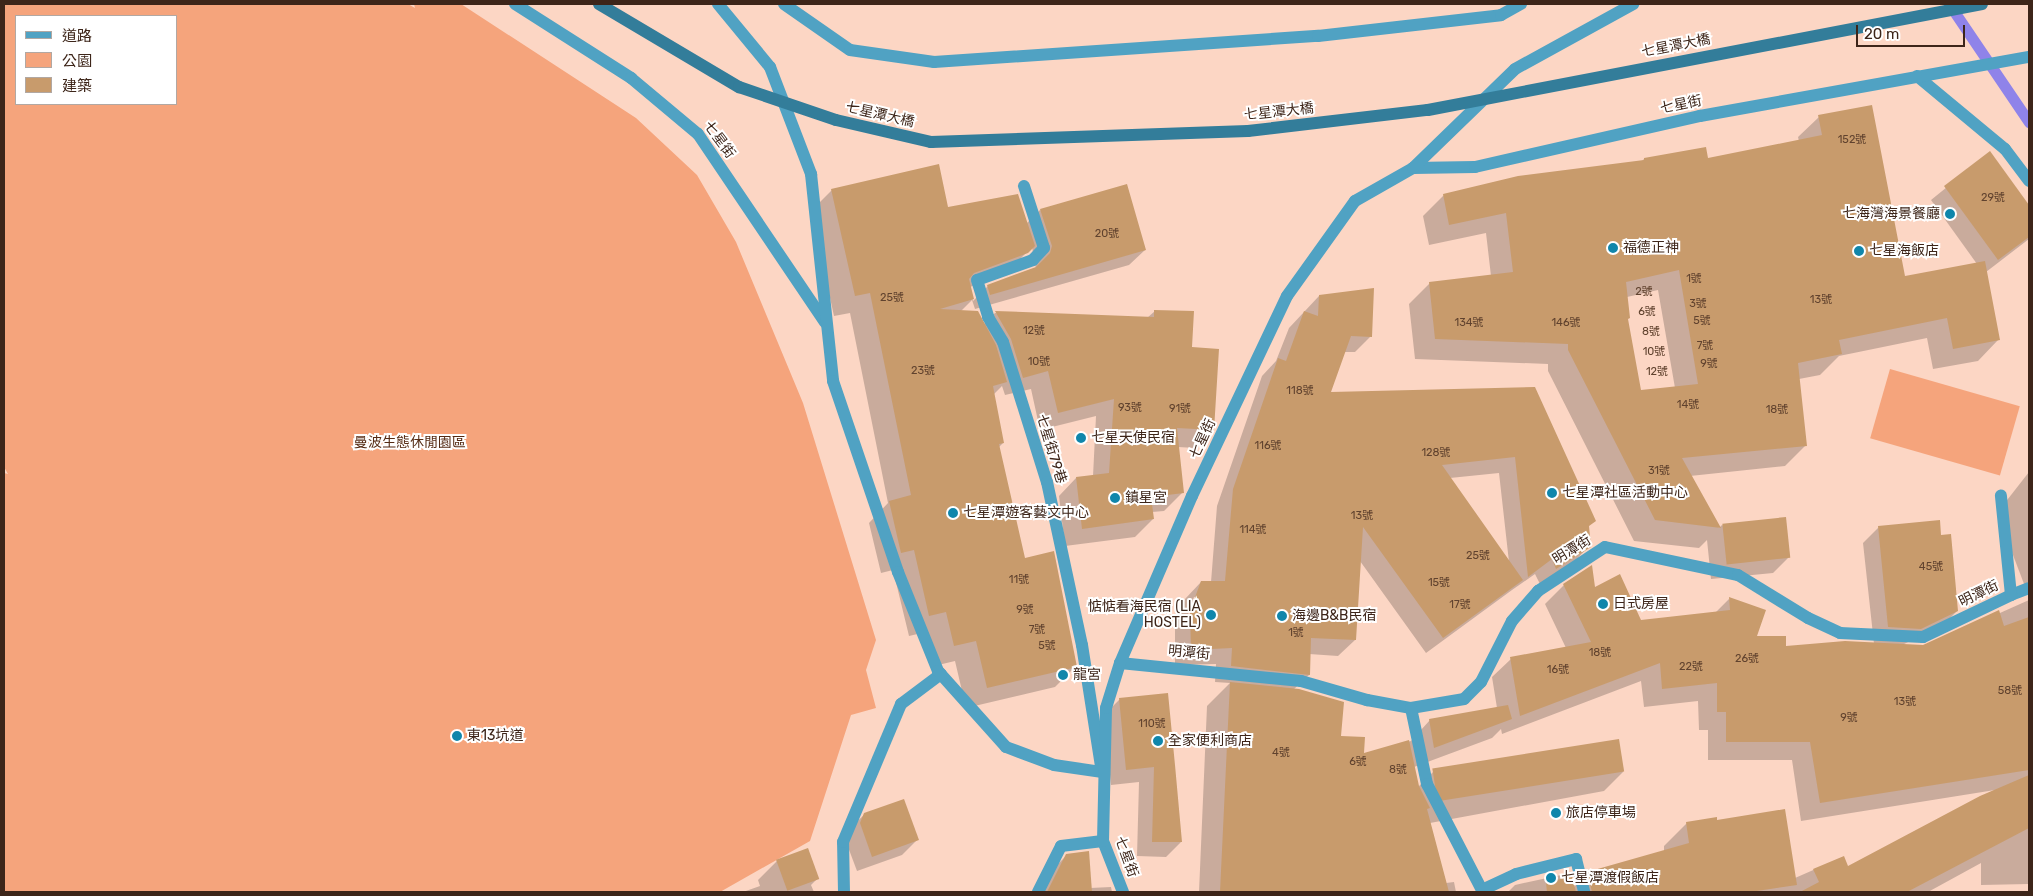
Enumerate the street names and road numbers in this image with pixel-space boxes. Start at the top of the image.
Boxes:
street label: 七星潭大橋 [1640,31,1712,61]
street label: 七星街 [1659,92,1703,118]
street label: 七星潭大橋 [844,99,916,131]
street label: 七星潭大橋 [1243,100,1315,124]
street label: 七星街 [700,118,738,162]
street label: 七星街79巷 [1033,412,1069,486]
street label: 七星街 [1187,416,1219,462]
street label: 明潭街 [1550,532,1594,568]
street label: 明潭街 [1956,577,2002,611]
street label: 明潭街 [1167,643,1211,663]
street label: 七星街 [1111,834,1141,880]

